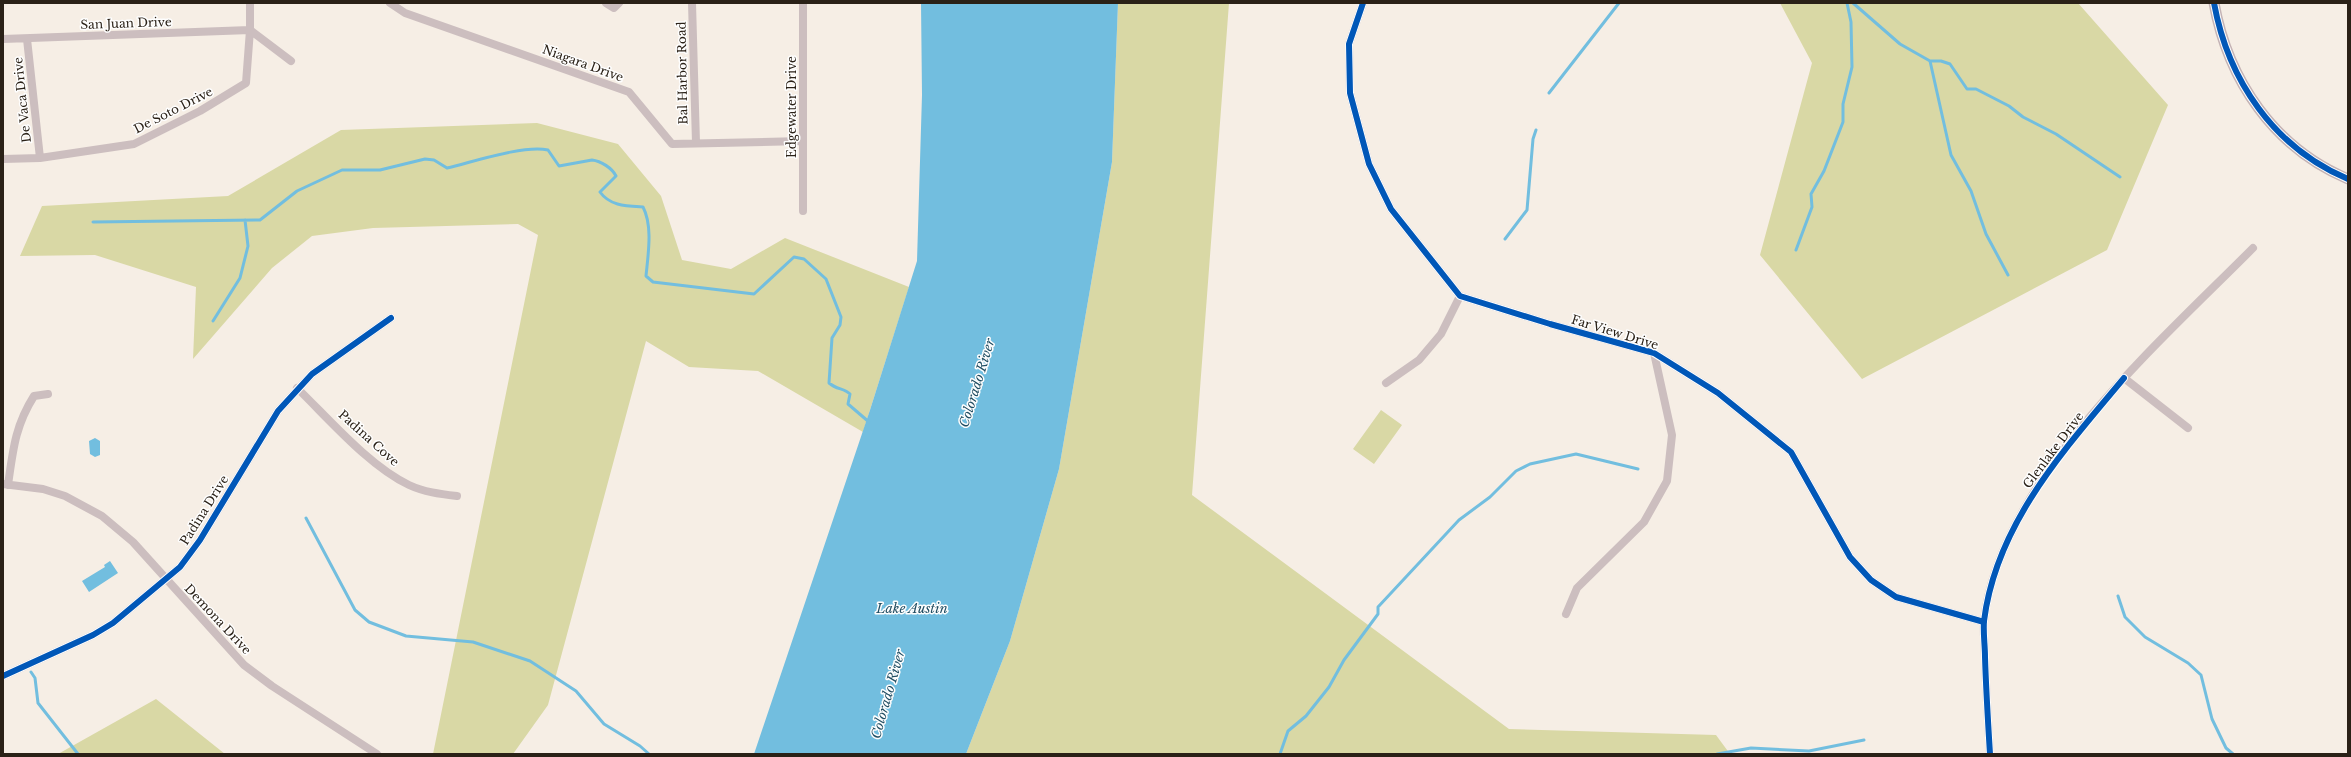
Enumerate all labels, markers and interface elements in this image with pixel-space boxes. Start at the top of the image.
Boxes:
street label: San Juan Drive [80,14,172,32]
street label: Bal Harbor Road [674,21,690,125]
street label: Niagara Drive [540,41,626,85]
street label: De Vaca Drive [10,56,34,144]
street label: Edgewater Drive [784,56,799,158]
street label: De Soto Drive [131,84,215,136]
street label: Far View Drive [1570,312,1661,352]
water label: Colorado River [955,336,999,429]
street label: Padina Cove [336,407,402,469]
street label: Glenlake Drive [2019,409,2087,491]
street label: Padina Drive [177,472,231,548]
street label: Demona Drive [182,581,255,657]
water label: Lake Austin [875,600,948,617]
water label: Colorado River [867,646,909,741]

